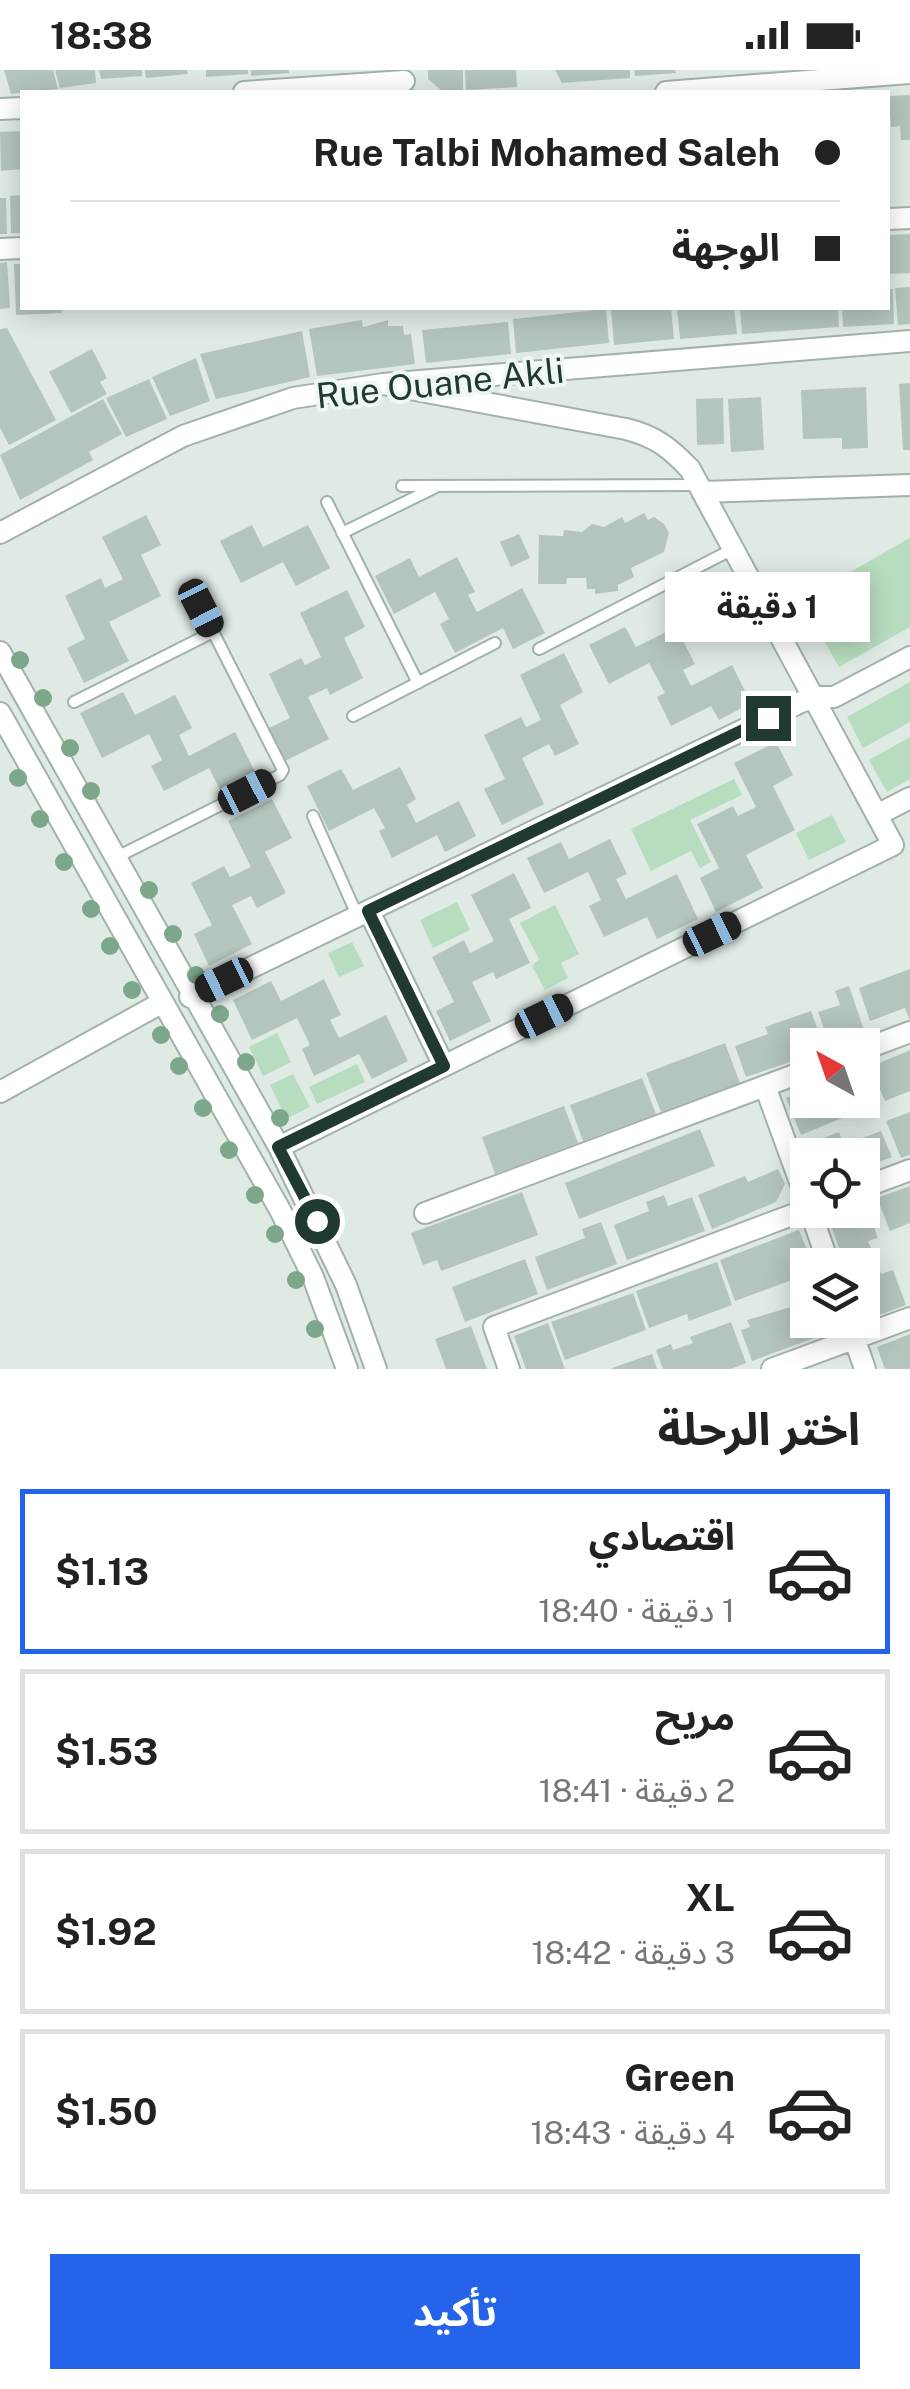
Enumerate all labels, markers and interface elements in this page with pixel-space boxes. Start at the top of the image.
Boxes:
text: 18:38 [50,13,153,58]
text: Rue Talbi Mohamed Saleh [313,130,780,175]
text: الوجهة [672,225,780,270]
street label: Rue Ouane Akli [314,350,566,416]
callout: 1 دقيقة [666,573,870,643]
car [174,574,228,642]
text: 1 دقيقة [717,588,818,625]
route end [746,696,791,741]
car [213,765,281,819]
car [678,907,746,961]
car [190,953,258,1007]
car [510,989,578,1043]
north arrow [790,1028,880,1118]
map controls [790,1028,880,1338]
button: locate [790,1138,880,1228]
route start [295,1199,340,1244]
button: layers [790,1248,880,1338]
text: اختر الرحلة [658,1402,860,1455]
text: اقتصادي [589,1514,735,1559]
icon: car [765,1527,855,1617]
text: $1.13 [55,1549,149,1594]
text: 1 دقيقة · 18:40 [538,1592,735,1629]
text: مريح [655,1694,735,1739]
icon: car [765,1707,855,1797]
text: $1.53 [55,1729,158,1774]
text: 2 دقيقة · 18:41 [539,1772,735,1809]
text: XL [686,1875,735,1920]
icon: car [765,1887,855,1977]
text: $1.92 [55,1909,157,1954]
text: 3 دقيقة · 18:42 [532,1934,735,1971]
text: Green [624,2055,735,2100]
icon: car [765,2067,855,2157]
text: $1.50 [55,2089,158,2134]
text: 4 دقيقة · 18:43 [530,2114,735,2151]
button: تأكيد [50,2254,860,2369]

